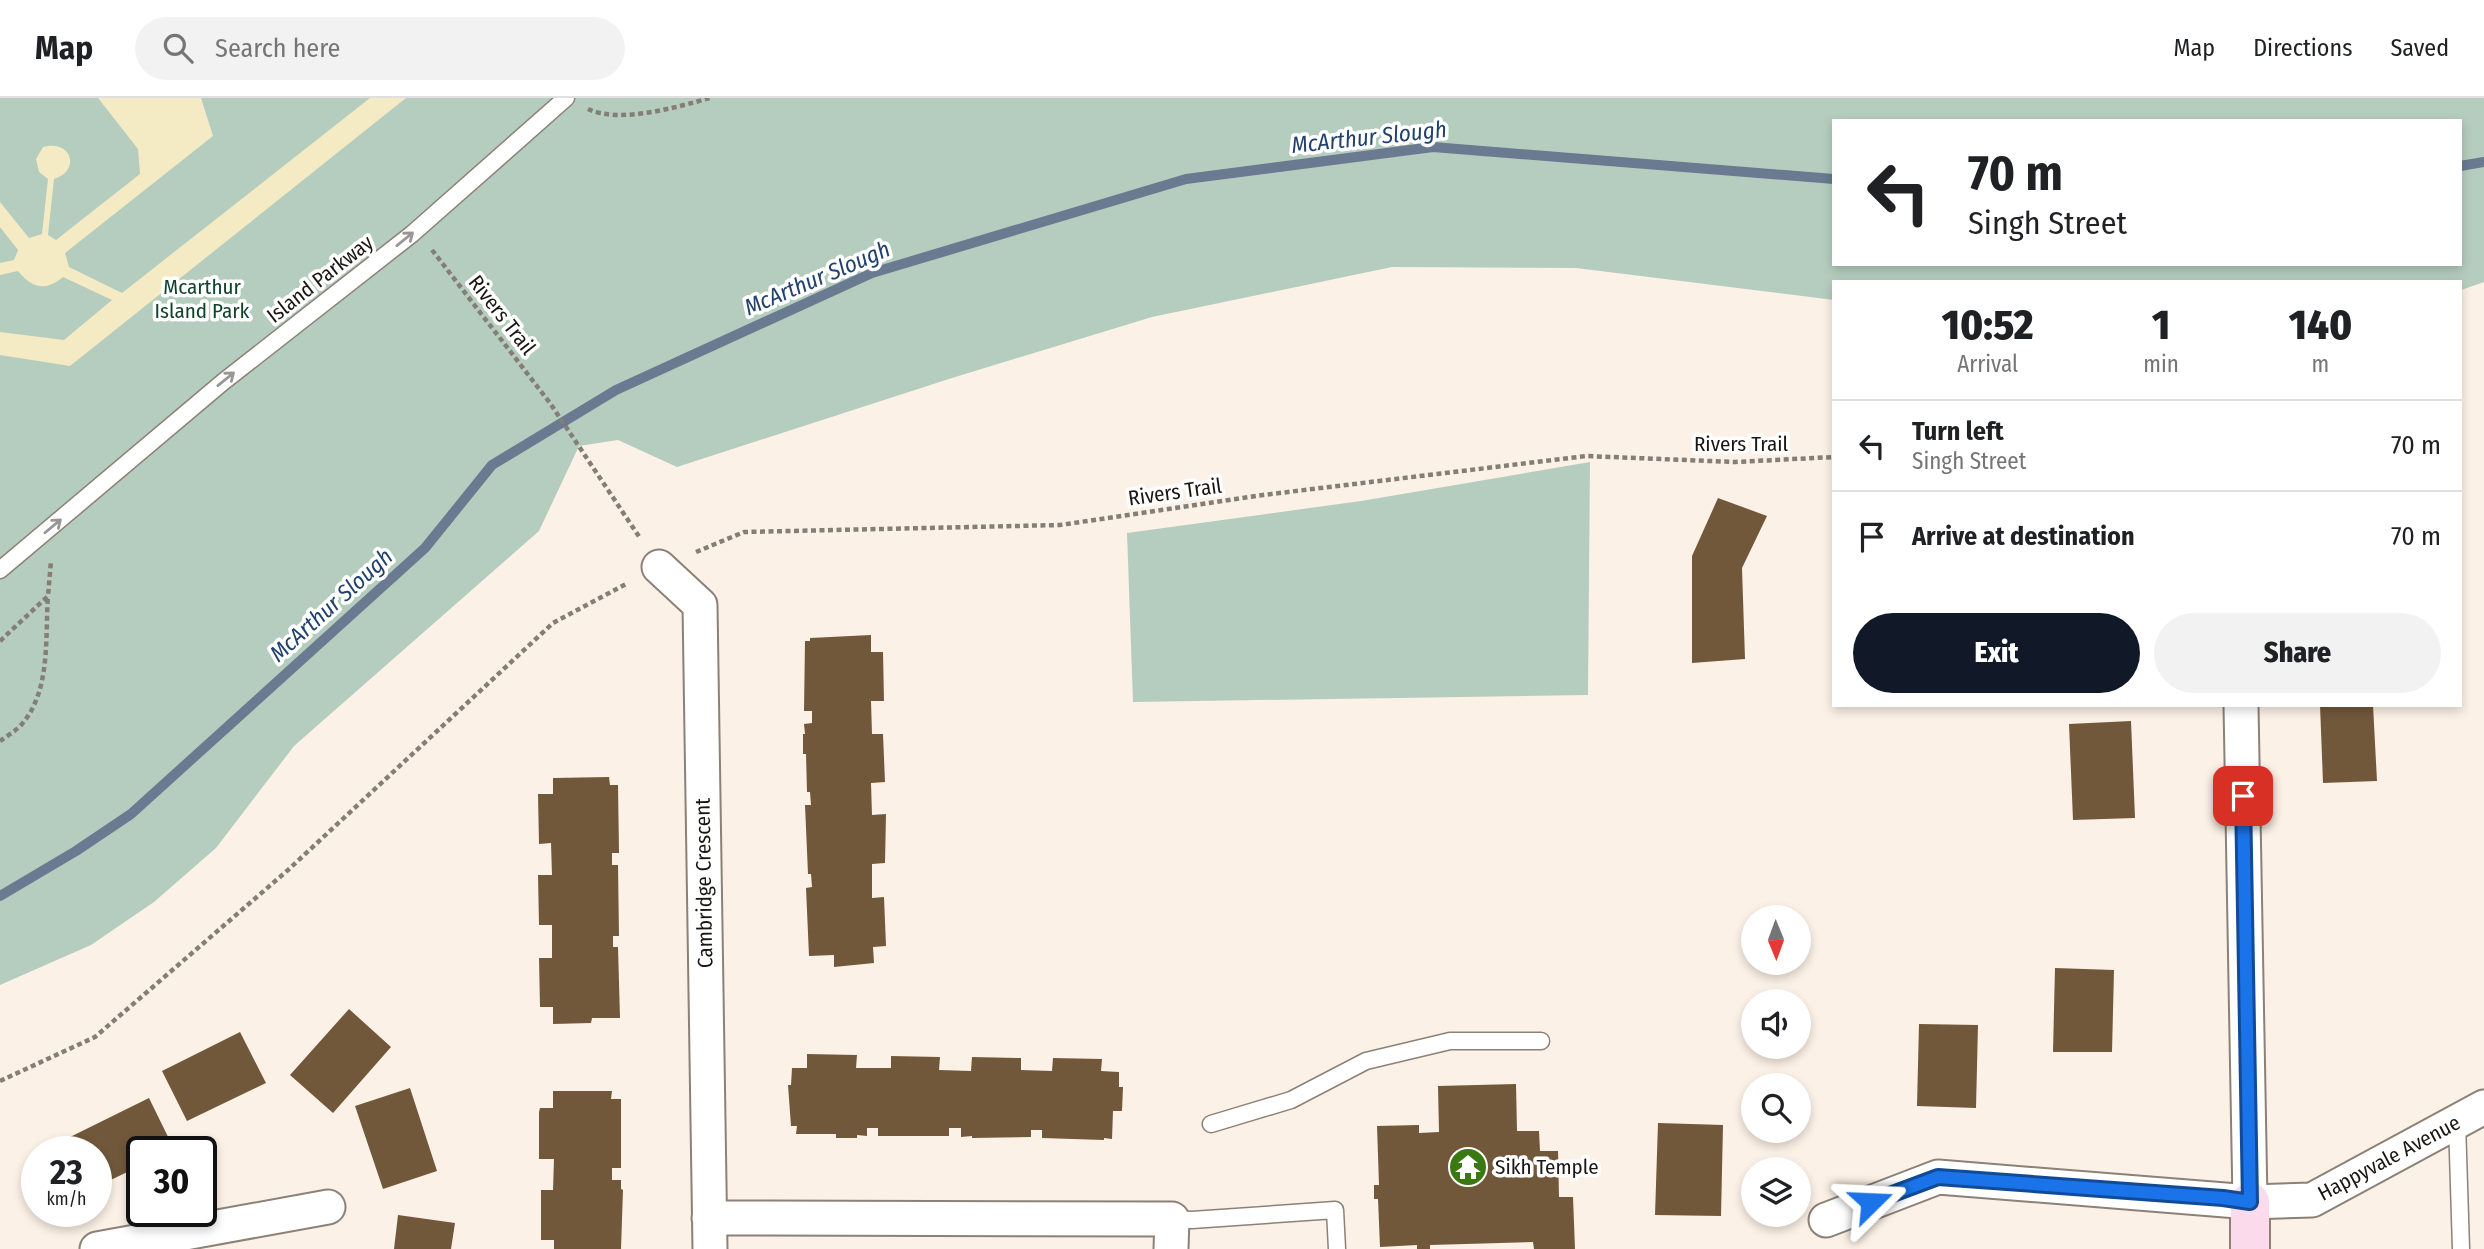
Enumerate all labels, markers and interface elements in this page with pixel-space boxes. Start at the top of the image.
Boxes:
search box [135,17,625,80]
text: Map [35,28,93,68]
icon: search [159,29,197,67]
text: Search here [215,33,340,64]
text: Map [2174,34,2215,62]
text: Directions [2253,34,2352,62]
text: Saved [2390,34,2449,62]
water label: McArthur Slough [1290,115,1448,159]
text: 70 m [1968,144,2063,203]
icon: left [1853,147,1944,238]
text: Singh Street [1968,204,2127,242]
street label: Island Parkway [262,229,379,329]
one-way arrow [396,231,414,247]
water label: McArthur Slough [740,235,894,321]
street label: Rivers Trail [463,270,542,360]
park label: Mcarthur Island Park [155,274,250,324]
text: 10:52 [1942,300,2034,350]
text: 1 [2152,300,2170,350]
text: 140 [2289,300,2352,350]
text: Arrival [1957,350,2018,378]
text: min [2143,350,2179,378]
text: m [2312,350,2329,378]
one-way arrow [217,372,235,387]
text: Turn left [1912,416,2004,447]
icon: left [1853,427,1891,465]
text: 70 m [2391,430,2441,461]
street label: Rivers Trail [1694,431,1789,457]
text: Singh Street [1912,447,2026,475]
street label: Rivers Trail [1127,473,1224,511]
one-way arrow [43,518,61,534]
icon: arrive [1853,518,1891,556]
text: Arrive at destination [1912,521,2135,552]
text: 70 m [2391,521,2441,552]
water label: McArthur Slough [264,542,398,668]
button: Exit [1853,613,2140,693]
button: Share [2154,613,2441,693]
pin [2213,766,2273,826]
icon: arrive [2224,777,2262,815]
street label: Cambridge Crescent [690,798,718,968]
north arrow [1741,905,1811,975]
map controls [1741,905,1811,1227]
button: sound [1741,989,1811,1059]
button: search [1741,1073,1811,1143]
street label: Happyvale Avenue [2313,1110,2465,1206]
speed limit sign: 30 [126,1136,217,1227]
temple icon: Sikh Temple [1447,1146,1489,1188]
text: 23 [50,1151,83,1193]
place label: Sikh Temple [1495,1154,1599,1180]
button: layers [1741,1157,1811,1227]
position arrow [1834,1165,1908,1239]
text: km/h [46,1188,87,1210]

